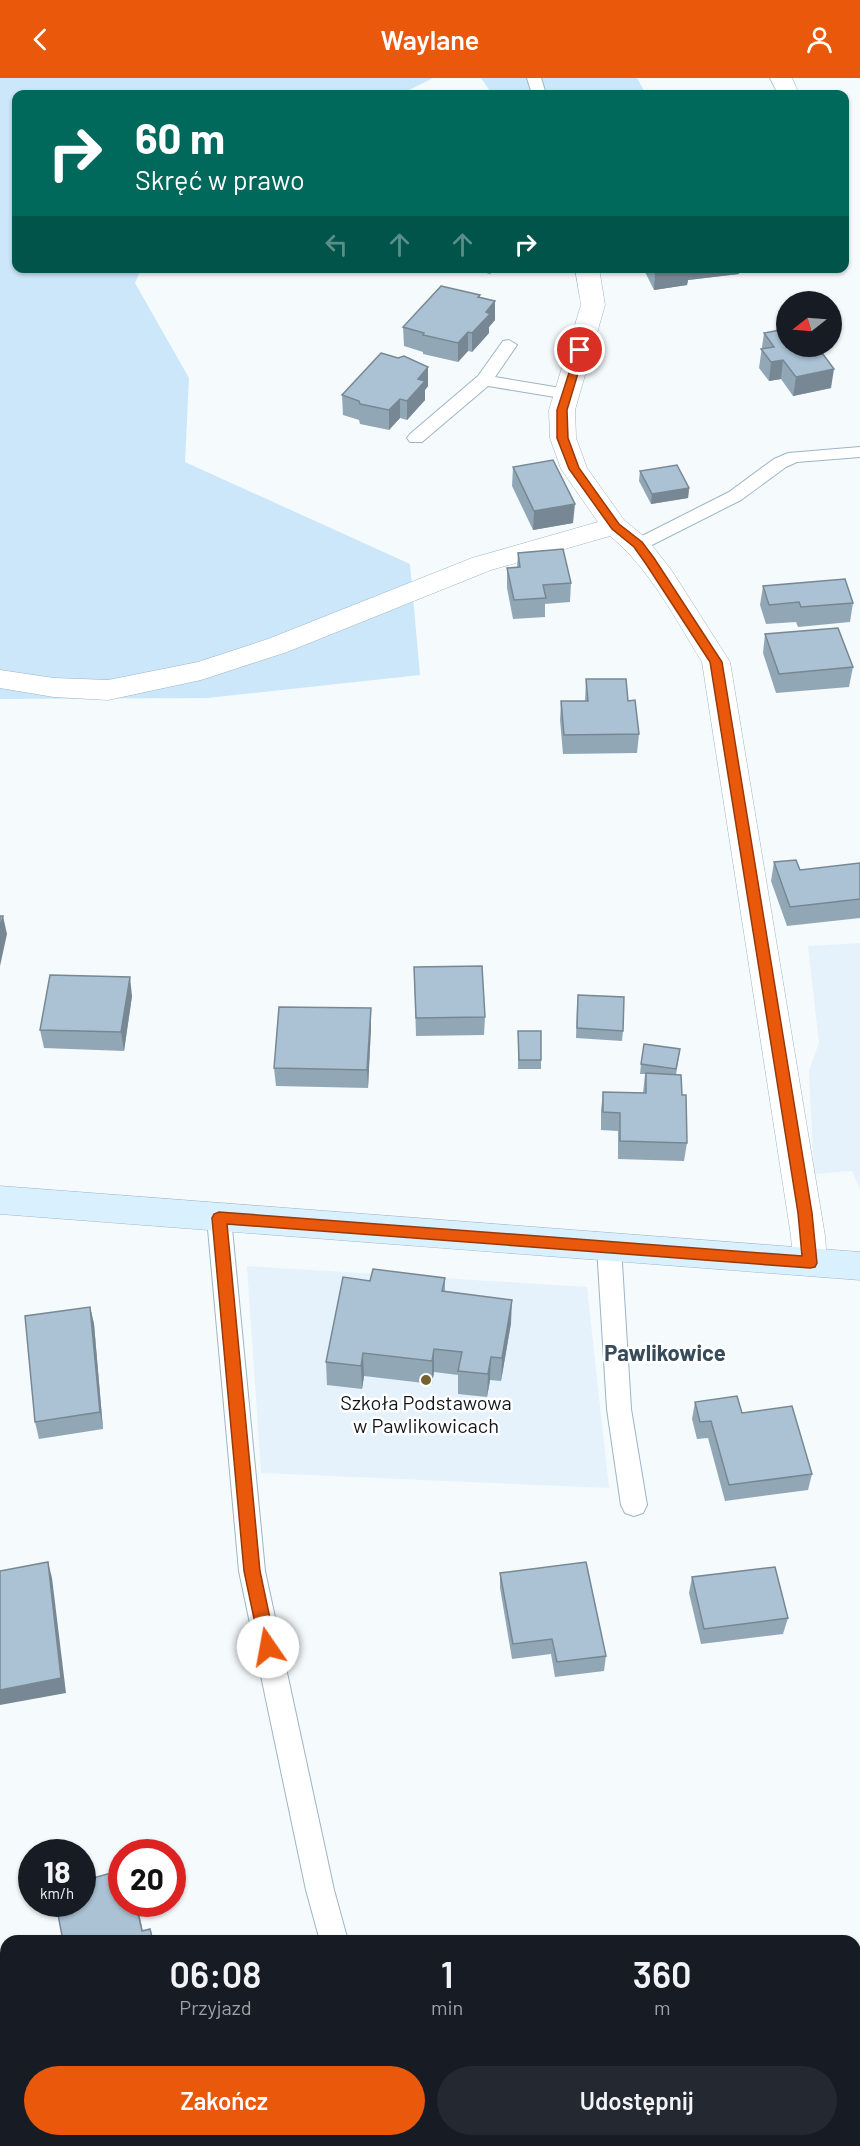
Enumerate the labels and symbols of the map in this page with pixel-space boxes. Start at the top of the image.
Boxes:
north arrow [776,291,842,357]
pin [554,324,605,375]
district label: Pawlikowice [604,1339,726,1365]
marker: Szkoła Podstawowa w Pawlikowicach [419,1373,433,1387]
place label: Szkoła Podstawowa w Pawlikowicach [340,1390,512,1437]
position arrow [236,1615,300,1679]
speed limit sign: 20 [108,1839,186,1917]

